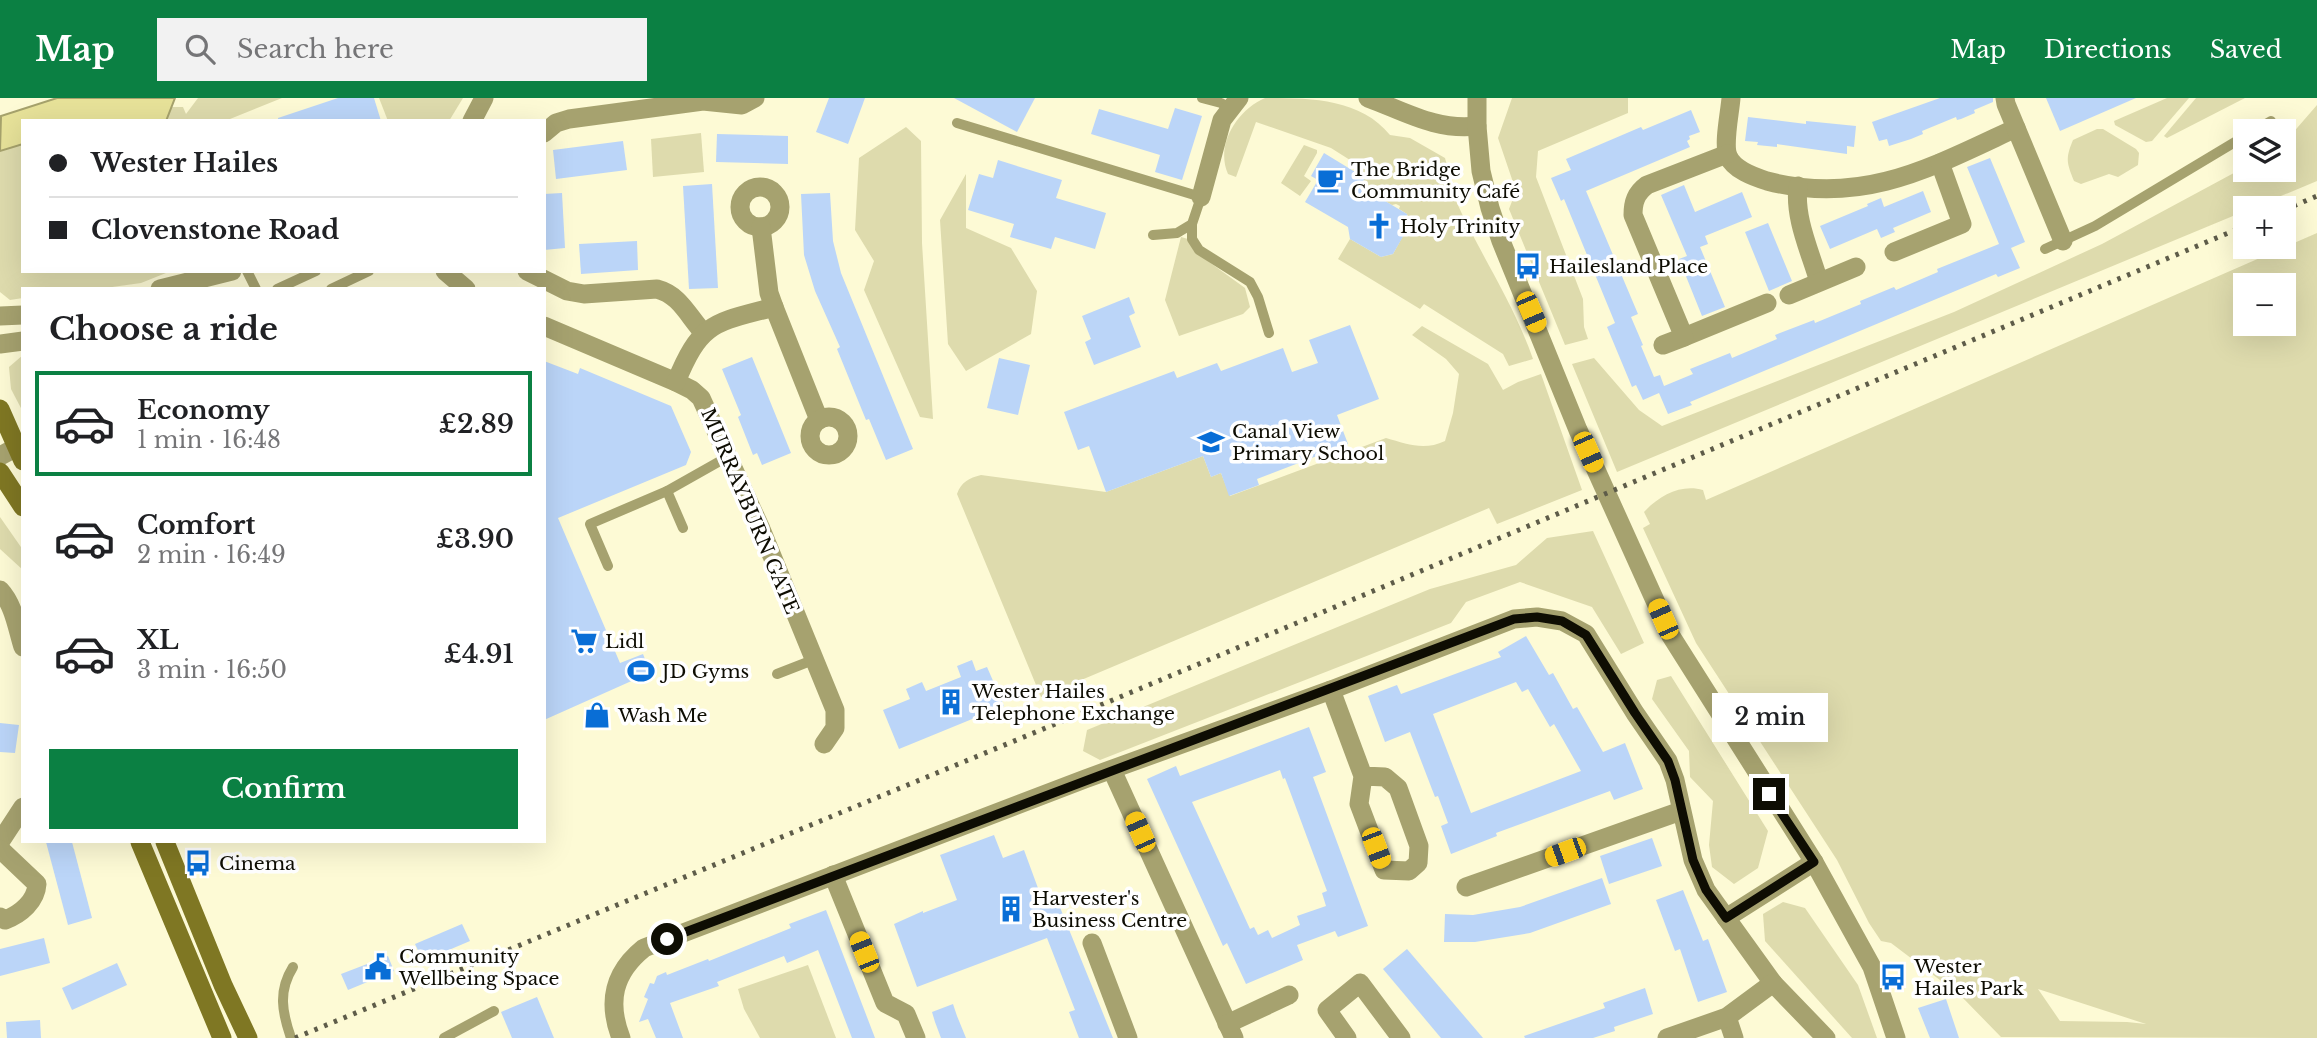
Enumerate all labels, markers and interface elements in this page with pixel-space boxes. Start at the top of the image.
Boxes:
search box [157,18,647,81]
text: Map [35,29,115,70]
icon: search [181,30,219,68]
text: Search here [237,33,394,65]
text: Map [1950,35,2006,64]
text: Directions [2044,35,2172,64]
text: Saved [2210,35,2282,64]
map controls [2233,119,2296,336]
button: layers [2233,119,2296,182]
text: Wester Hailes [91,147,278,179]
place label: The Bridge Community Café [1351,158,1520,203]
cafe icon: The Bridge Community Café [1315,165,1345,195]
button: + [2233,196,2296,259]
church icon: Holy Trinity [1364,211,1394,241]
text: Clovenstone Road [91,214,339,246]
place label: Holy Trinity [1400,215,1520,238]
bus stop icon: Hailesland Place [1513,251,1543,281]
place label: Hailesland Place [1549,255,1708,278]
button: − [2233,273,2296,336]
car [1514,289,1549,335]
text: Choose a ride [49,309,278,349]
icon: car [53,392,116,455]
text: Economy [137,394,270,426]
street label: MURRAYBURN GATE [696,405,804,617]
text: £2.89 [439,408,514,440]
place label: Canal View Primary School [1232,420,1384,465]
text: 1 min · 16:48 [137,426,281,454]
school or university icon: Canal View Primary School [1196,427,1226,457]
car [1570,429,1607,475]
icon: car [53,507,116,570]
text: Comfort [137,509,255,541]
text: £3.90 [436,523,514,555]
text: 2 min · 16:49 [137,541,286,569]
car [1645,596,1682,642]
icon: car [53,622,116,685]
text: XL [137,624,179,656]
supermarket icon: Lidl [569,626,599,656]
place label: Lidl [605,630,644,653]
text: £4.91 [444,638,514,670]
text: 3 min · 16:50 [137,656,287,684]
sports icon: JD Gyms [626,656,656,686]
place label: JD Gyms [659,660,749,683]
place label: Wester Hailes Telephone Exchange [971,680,1175,725]
building icon: Wester Hailes Telephone Exchange [936,687,966,717]
callout: 2 min [1711,692,1827,742]
shop icon: Wash Me [582,700,612,730]
text: 2 min [1735,703,1805,731]
place label: Wash Me [617,704,707,727]
button: Confirm [49,749,518,829]
route end [1753,778,1785,810]
car [1122,809,1159,855]
car [1359,825,1394,871]
car [1542,835,1589,869]
bus stop icon: Cinema [183,848,213,878]
place label: Cinema [219,852,296,875]
place label: Harvester's Business Centre [1032,887,1187,932]
building icon: Harvester's Business Centre [996,894,1026,924]
route start [651,923,683,955]
car [847,929,882,975]
place label: Community Wellbeing Space [398,945,559,990]
public building icon: Community Wellbeing Space [363,952,393,982]
place label: Wester Hailes Park [1913,955,2024,1000]
bus stop icon: Wester Hailes Park [1878,962,1908,992]

